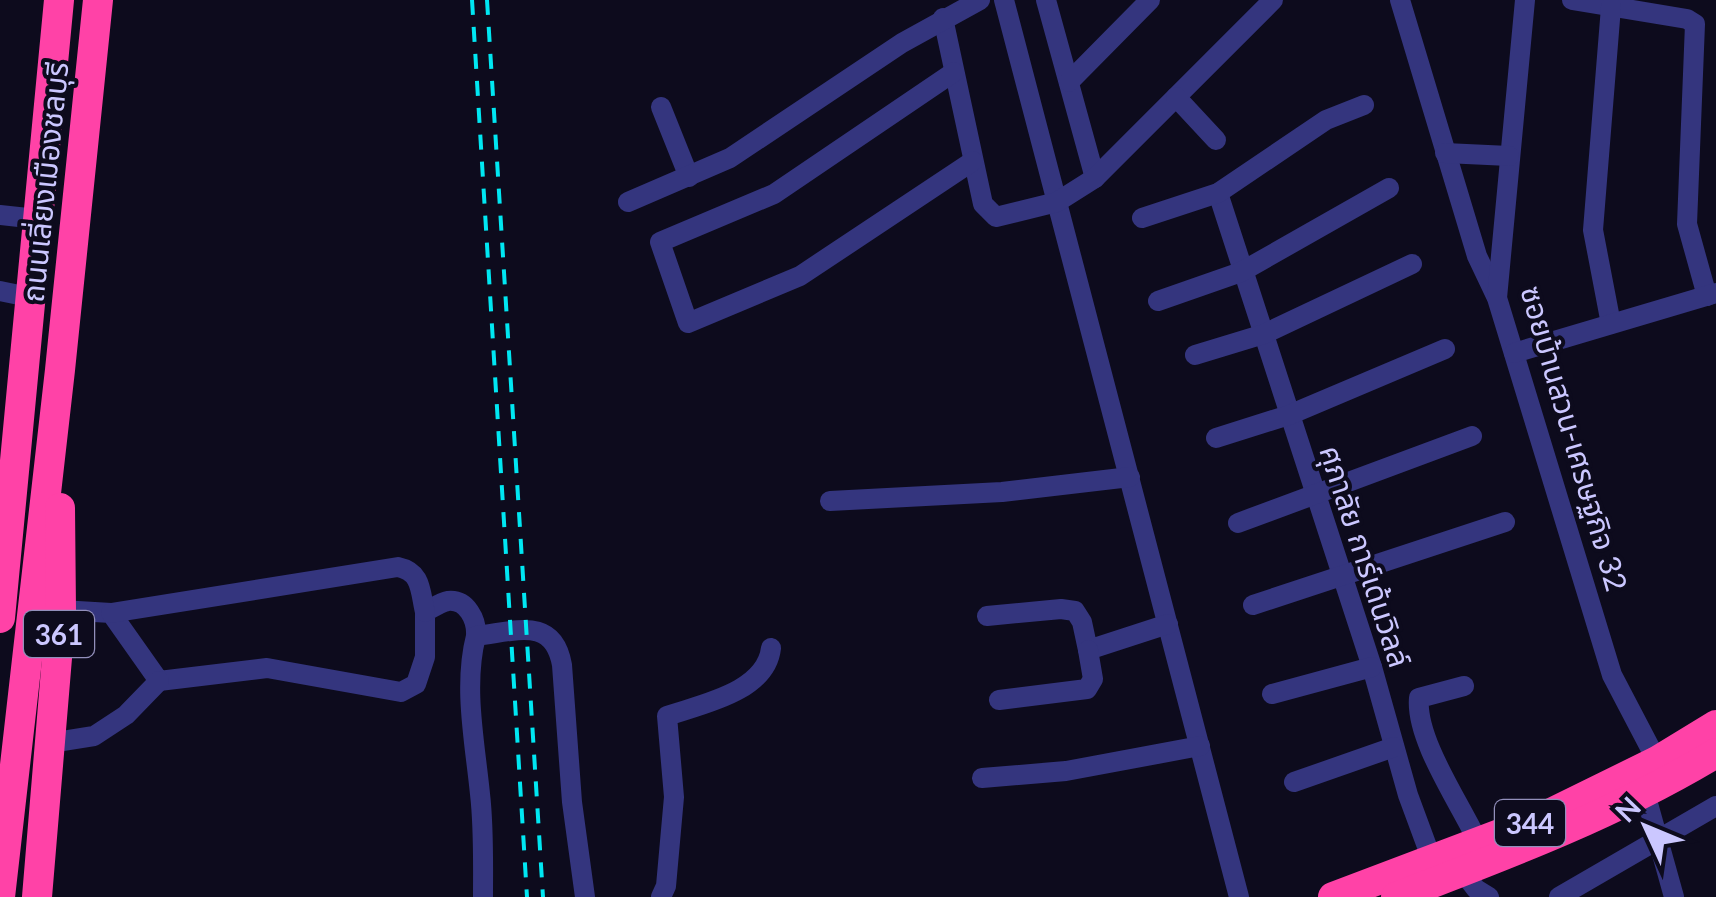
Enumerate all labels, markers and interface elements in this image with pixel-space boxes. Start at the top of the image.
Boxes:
street label: ถนนเลี่ยงเมืองชลบุรี [12,60,77,304]
street label: ซอยบ้านสวน-เศรษฐกิจ 32 [1514,281,1636,595]
street label: ศุภาลัย การ์เด้นวิลล์ [1311,441,1419,672]
road number: 361 [24,611,94,657]
north arrow [1596,777,1696,877]
text: N [1608,789,1647,829]
road number: 344 [1495,800,1565,846]

